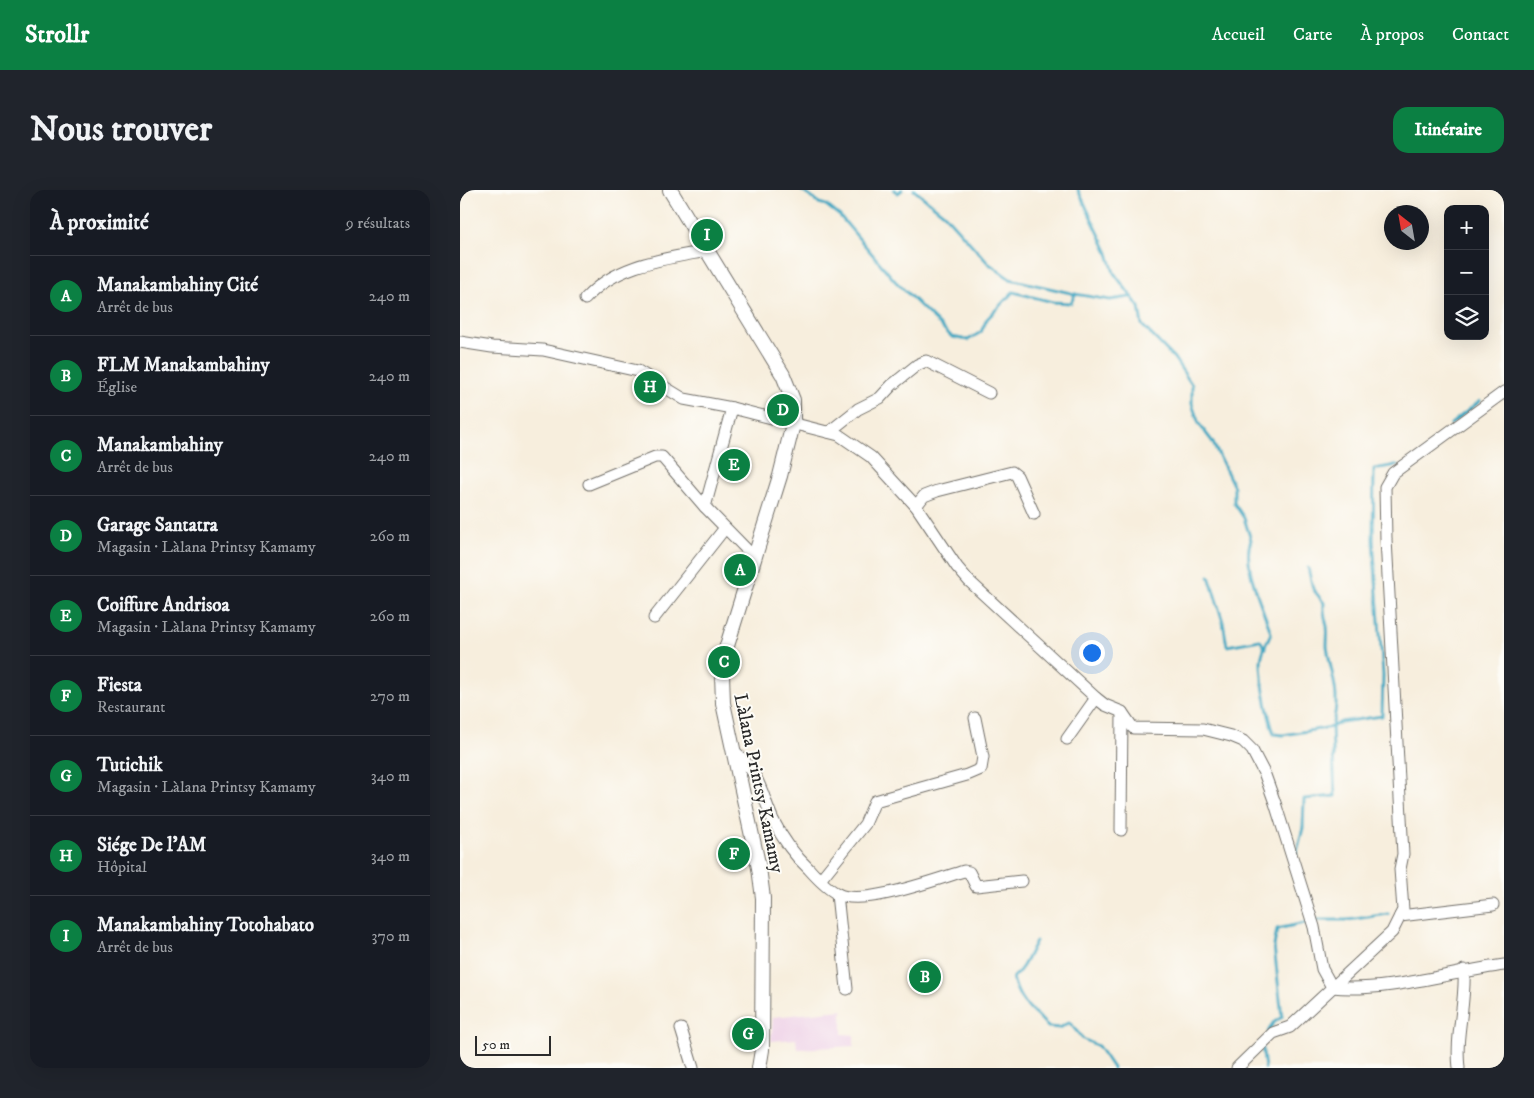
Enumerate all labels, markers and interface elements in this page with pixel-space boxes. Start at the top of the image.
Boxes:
text: Strollr [25,20,89,50]
text: Accueil [1212,24,1265,46]
text: Carte [1293,24,1332,46]
text: À propos [1360,24,1424,46]
text: Contact [1452,24,1509,46]
button: Itinéraire [1393,107,1504,153]
text: Nous trouver [30,108,212,152]
north arrow [1384,205,1429,250]
map controls [1444,205,1489,340]
button: + [1444,205,1489,250]
text: À proximité [50,210,149,236]
text: 9 résultats [346,213,410,233]
pin: I [691,216,723,254]
button: − [1444,250,1489,295]
text: Manakambahiny Cité [97,274,258,297]
text: A [61,286,71,306]
text: 240 m [369,286,410,306]
button: layers [1444,295,1489,340]
text: Arrêt de bus [97,297,173,317]
text: FLM Manakambahiny [97,354,270,377]
text: B [61,366,71,386]
text: 240 m [369,366,410,386]
pin: H [634,368,666,406]
text: Église [97,377,137,397]
pin: D [767,391,799,429]
text: Manakambahiny [97,434,223,457]
text: C [61,446,71,466]
text: 240 m [369,446,410,466]
pin: E [718,446,750,484]
text: Arrêt de bus [97,457,173,477]
text: Garage Santatra [97,514,218,537]
text: D [60,526,72,546]
text: 260 m [370,526,410,546]
text: Magasin · Làlana Printsy Kamamy [97,537,316,557]
pin: A [724,551,756,589]
text: Coiffure Andrisoa [97,594,230,617]
text: E [60,606,72,626]
text: 260 m [370,606,410,626]
text: Magasin · Làlana Printsy Kamamy [97,617,316,637]
your location [1079,640,1105,666]
pin: C [708,643,740,681]
text: Fiesta [97,674,142,697]
text: F [61,686,71,706]
text: 270 m [370,686,410,706]
street label: Làlana Printsy Kamamy [728,691,789,876]
text: Restaurant [97,697,165,717]
text: Tutichik [97,754,163,777]
text: G [60,766,72,786]
text: 340 m [371,766,410,786]
text: Magasin · Làlana Printsy Kamamy [97,777,316,797]
text: Siége De l'AM [97,834,206,857]
pin: F [718,835,750,873]
text: H [59,846,73,866]
text: 340 m [371,846,410,866]
text: Hôpital [97,857,147,877]
text: Manakambahiny Totohabato [97,914,314,937]
text: I [63,926,69,946]
text: 370 m [372,926,410,946]
text: Arrêt de bus [97,937,173,957]
pin: B [909,958,941,996]
pin: G [732,1015,764,1053]
scale bar [475,1033,551,1056]
text: 50 m [482,1036,510,1054]

